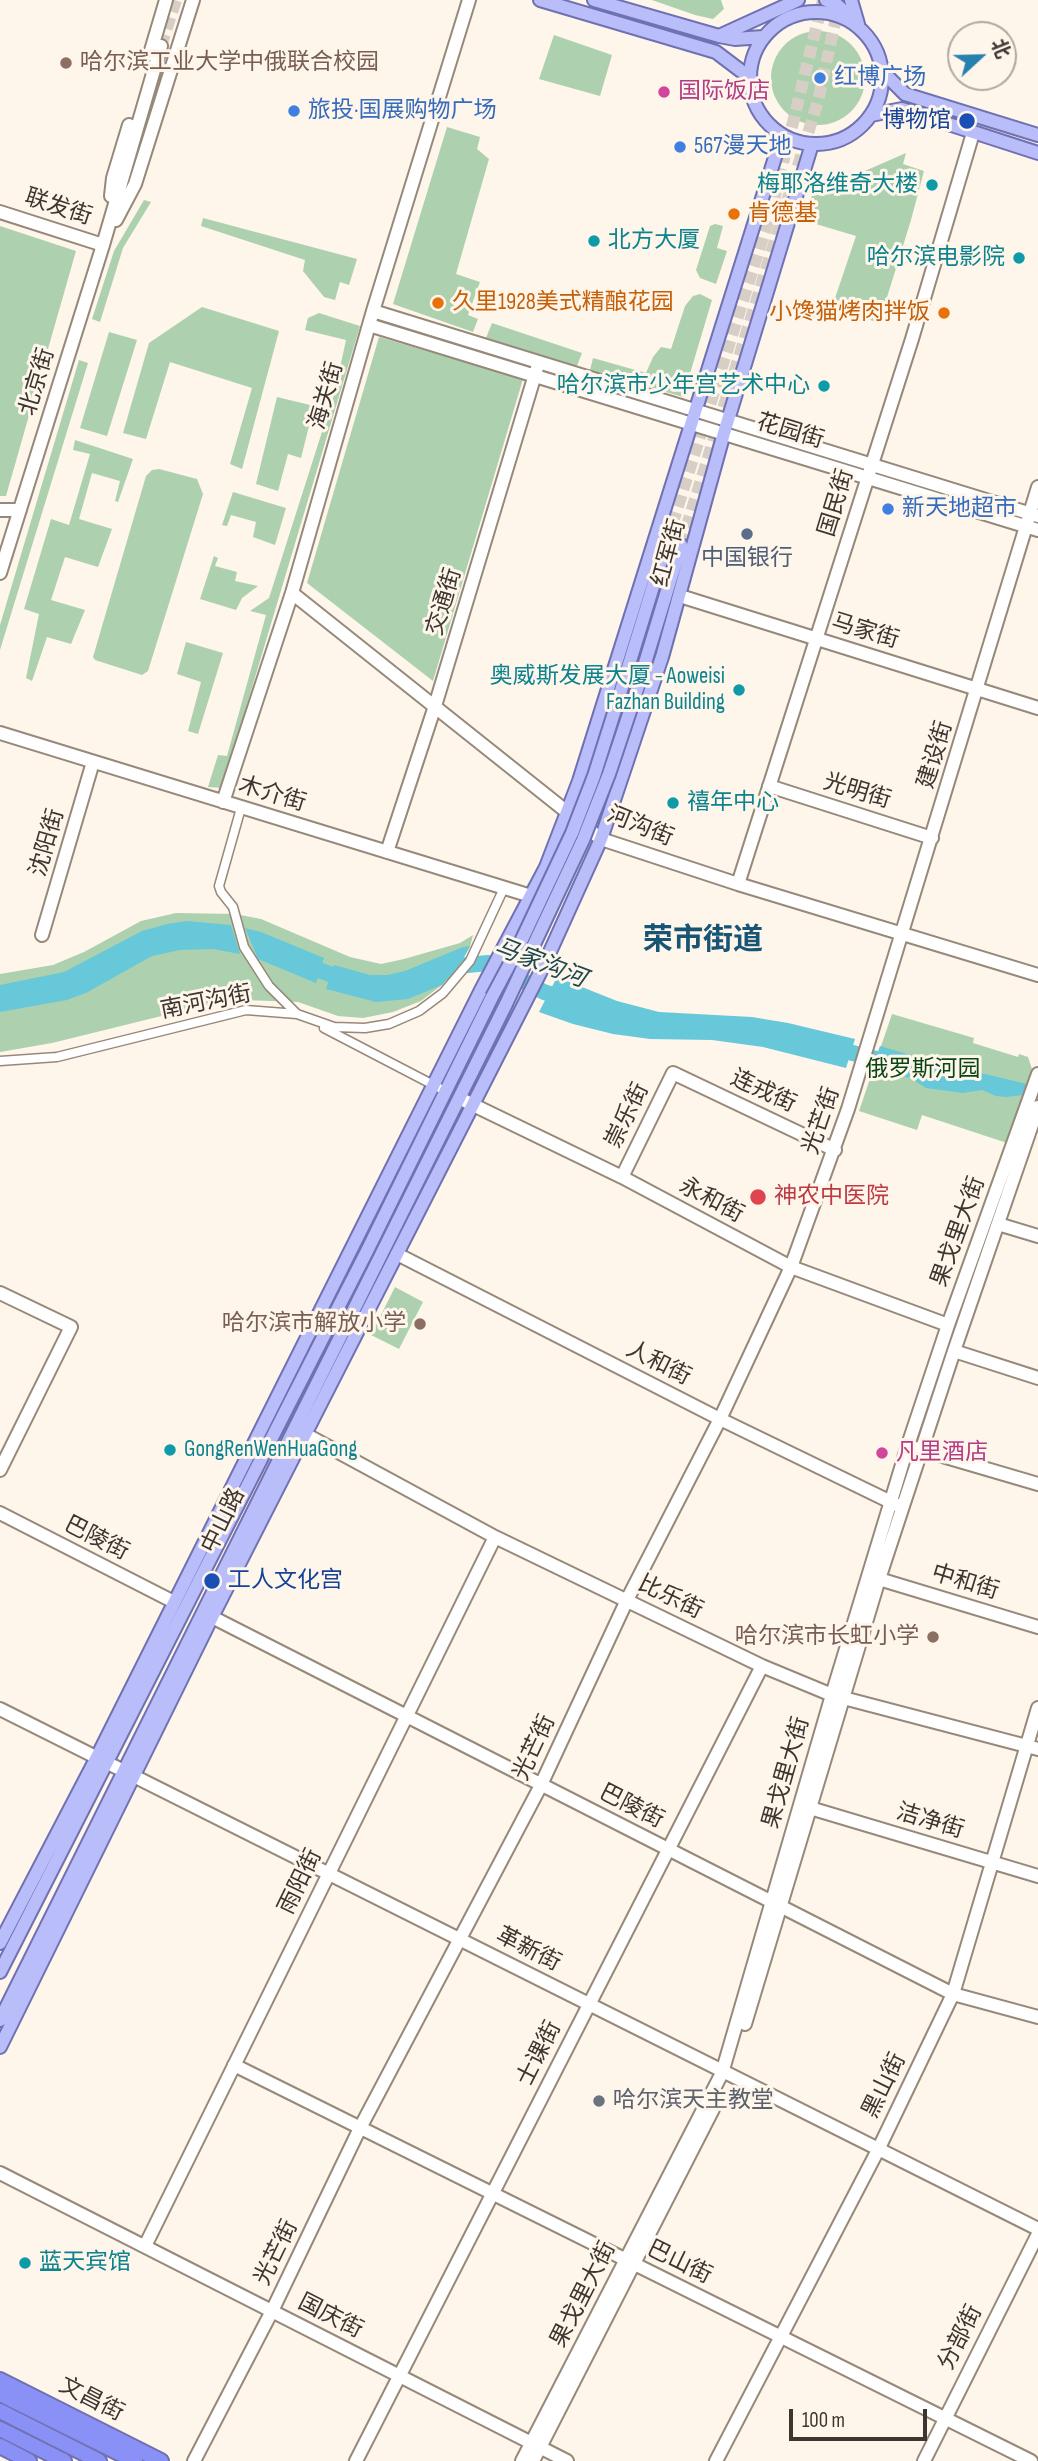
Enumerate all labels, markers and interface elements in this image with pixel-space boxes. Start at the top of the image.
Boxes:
north arrow [947,21,1017,91]
text: 北 [986,36,1014,62]
place label: 哈尔滨工业大学中俄联合校园 [80,49,379,77]
marker: 哈尔滨工业大学中俄联合校园 [58,55,74,71]
place label: 红博广场 [834,64,926,92]
marker: 红博广场 [812,70,828,86]
place label: 国际饭店 [678,78,770,106]
marker: 国际饭店 [656,84,672,100]
place label: 旅投·国展购物广场 [308,97,497,125]
marker: 旅投·国展购物广场 [286,103,302,119]
place label: 博物馆 [882,107,951,135]
marker: 博物馆 [957,111,977,131]
place label: 567漫天地 [694,133,791,161]
marker: 567漫天地 [672,139,688,155]
place label: 梅耶洛维奇大楼 [757,171,918,199]
marker: 梅耶洛维奇大楼 [924,177,940,193]
street label: 联发街 [21,184,95,232]
place label: 肯德基 [748,200,817,228]
marker: 肯德基 [726,206,742,222]
place label: 北方大厦 [608,227,700,255]
marker: 北方大厦 [586,233,602,249]
place label: 哈尔滨电影院 [867,244,1005,272]
marker: 哈尔滨电影院 [1011,250,1027,266]
place label: 久里1928美式精酿花园 [452,289,674,317]
marker: 久里1928美式精酿花园 [430,295,446,311]
place label: 小馋猫烤肉拌饭 [769,299,930,327]
marker: 小馋猫烤肉拌饭 [936,305,952,321]
street label: 北京街 [15,345,61,419]
street label: 海关街 [304,359,350,433]
place label: 哈尔滨市少年宫艺术中心 [557,372,810,400]
marker: 哈尔滨市少年宫艺术中心 [816,378,832,394]
street label: 花园街 [753,409,827,455]
street label: 国民街 [814,466,860,540]
place label: 新天地超市 [902,495,1017,523]
marker: 新天地超市 [880,501,896,517]
street label: 红军街 [648,516,692,590]
marker: 中国银行 [739,526,755,542]
place label: 中国银行 [701,545,793,573]
street label: 交通街 [422,565,468,639]
street label: 马家街 [828,609,902,655]
place label: 奥威斯发展大厦 - Aoweisi Fazhan Building [490,663,725,717]
marker: 奥威斯发展大厦 - Aoweisi Fazhan Building [731,682,747,698]
street label: 建设街 [913,718,959,792]
street label: 光明街 [820,769,894,815]
street label: 木介街 [235,772,309,818]
place label: 禧年中心 [687,789,779,817]
marker: 禧年中心 [665,795,681,811]
street label: 河沟街 [603,801,677,853]
street label: 沈阳街 [25,806,71,880]
district label: 荣市街道 [643,923,763,959]
water label: 马家沟河 [490,933,590,995]
street label: 南河沟街 [158,981,254,1025]
park label: 俄罗斯河园 [866,1056,980,1084]
street label: 连戎街 [726,1065,800,1119]
street label: 崇乐街 [600,1079,656,1153]
street label: 光芒街 [798,1084,846,1158]
street label: 永和街 [674,1173,748,1229]
street label: 果戈里大街 [926,1173,992,1291]
place label: 神农中医院 [774,1183,889,1211]
marker: 神农中医院 [748,1187,768,1207]
place label: 哈尔滨市解放小学 [222,1310,406,1338]
marker: 哈尔滨市解放小学 [412,1316,428,1332]
street label: 人和街 [621,1336,695,1392]
place label: GongRenWenHuaGong [184,1436,357,1464]
place label: 凡里酒店 [896,1439,988,1467]
marker: GongRenWenHuaGong [162,1442,178,1458]
marker: 凡里酒店 [874,1445,890,1461]
street label: 中山路 [196,1484,252,1558]
street label: 巴陵街 [59,1511,133,1567]
street label: 中和街 [928,1560,1002,1606]
place label: 工人文化宫 [228,1567,343,1595]
street label: 比乐街 [633,1570,707,1626]
marker: 工人文化宫 [202,1571,222,1591]
place label: 哈尔滨市长虹小学 [735,1623,919,1651]
marker: 哈尔滨市长虹小学 [925,1629,941,1645]
street label: 光芒街 [508,1711,562,1785]
street label: 果戈里大街 [758,1714,816,1832]
street label: 巴陵街 [594,1779,668,1835]
street label: 洁净街 [893,1799,967,1845]
street label: 雨阳街 [273,1845,329,1919]
street label: 革新街 [491,1922,565,1978]
street label: 士课街 [512,2017,568,2091]
street label: 黑山街 [857,2049,913,2123]
place label: 哈尔滨天主教堂 [613,2087,774,2115]
marker: 哈尔滨天主教堂 [591,2093,607,2109]
street label: 光芒街 [249,2216,305,2290]
street label: 巴山街 [642,2235,716,2291]
street label: 果戈里大街 [546,2238,622,2352]
place label: 蓝天宾馆 [39,2249,131,2277]
marker: 蓝天宾馆 [17,2255,33,2271]
street label: 国庆街 [293,2289,367,2345]
street label: 分部街 [933,2301,989,2375]
street label: 文昌街 [54,2372,128,2428]
scale bar [793,2394,931,2438]
text: 100 m [802,2408,845,2433]

